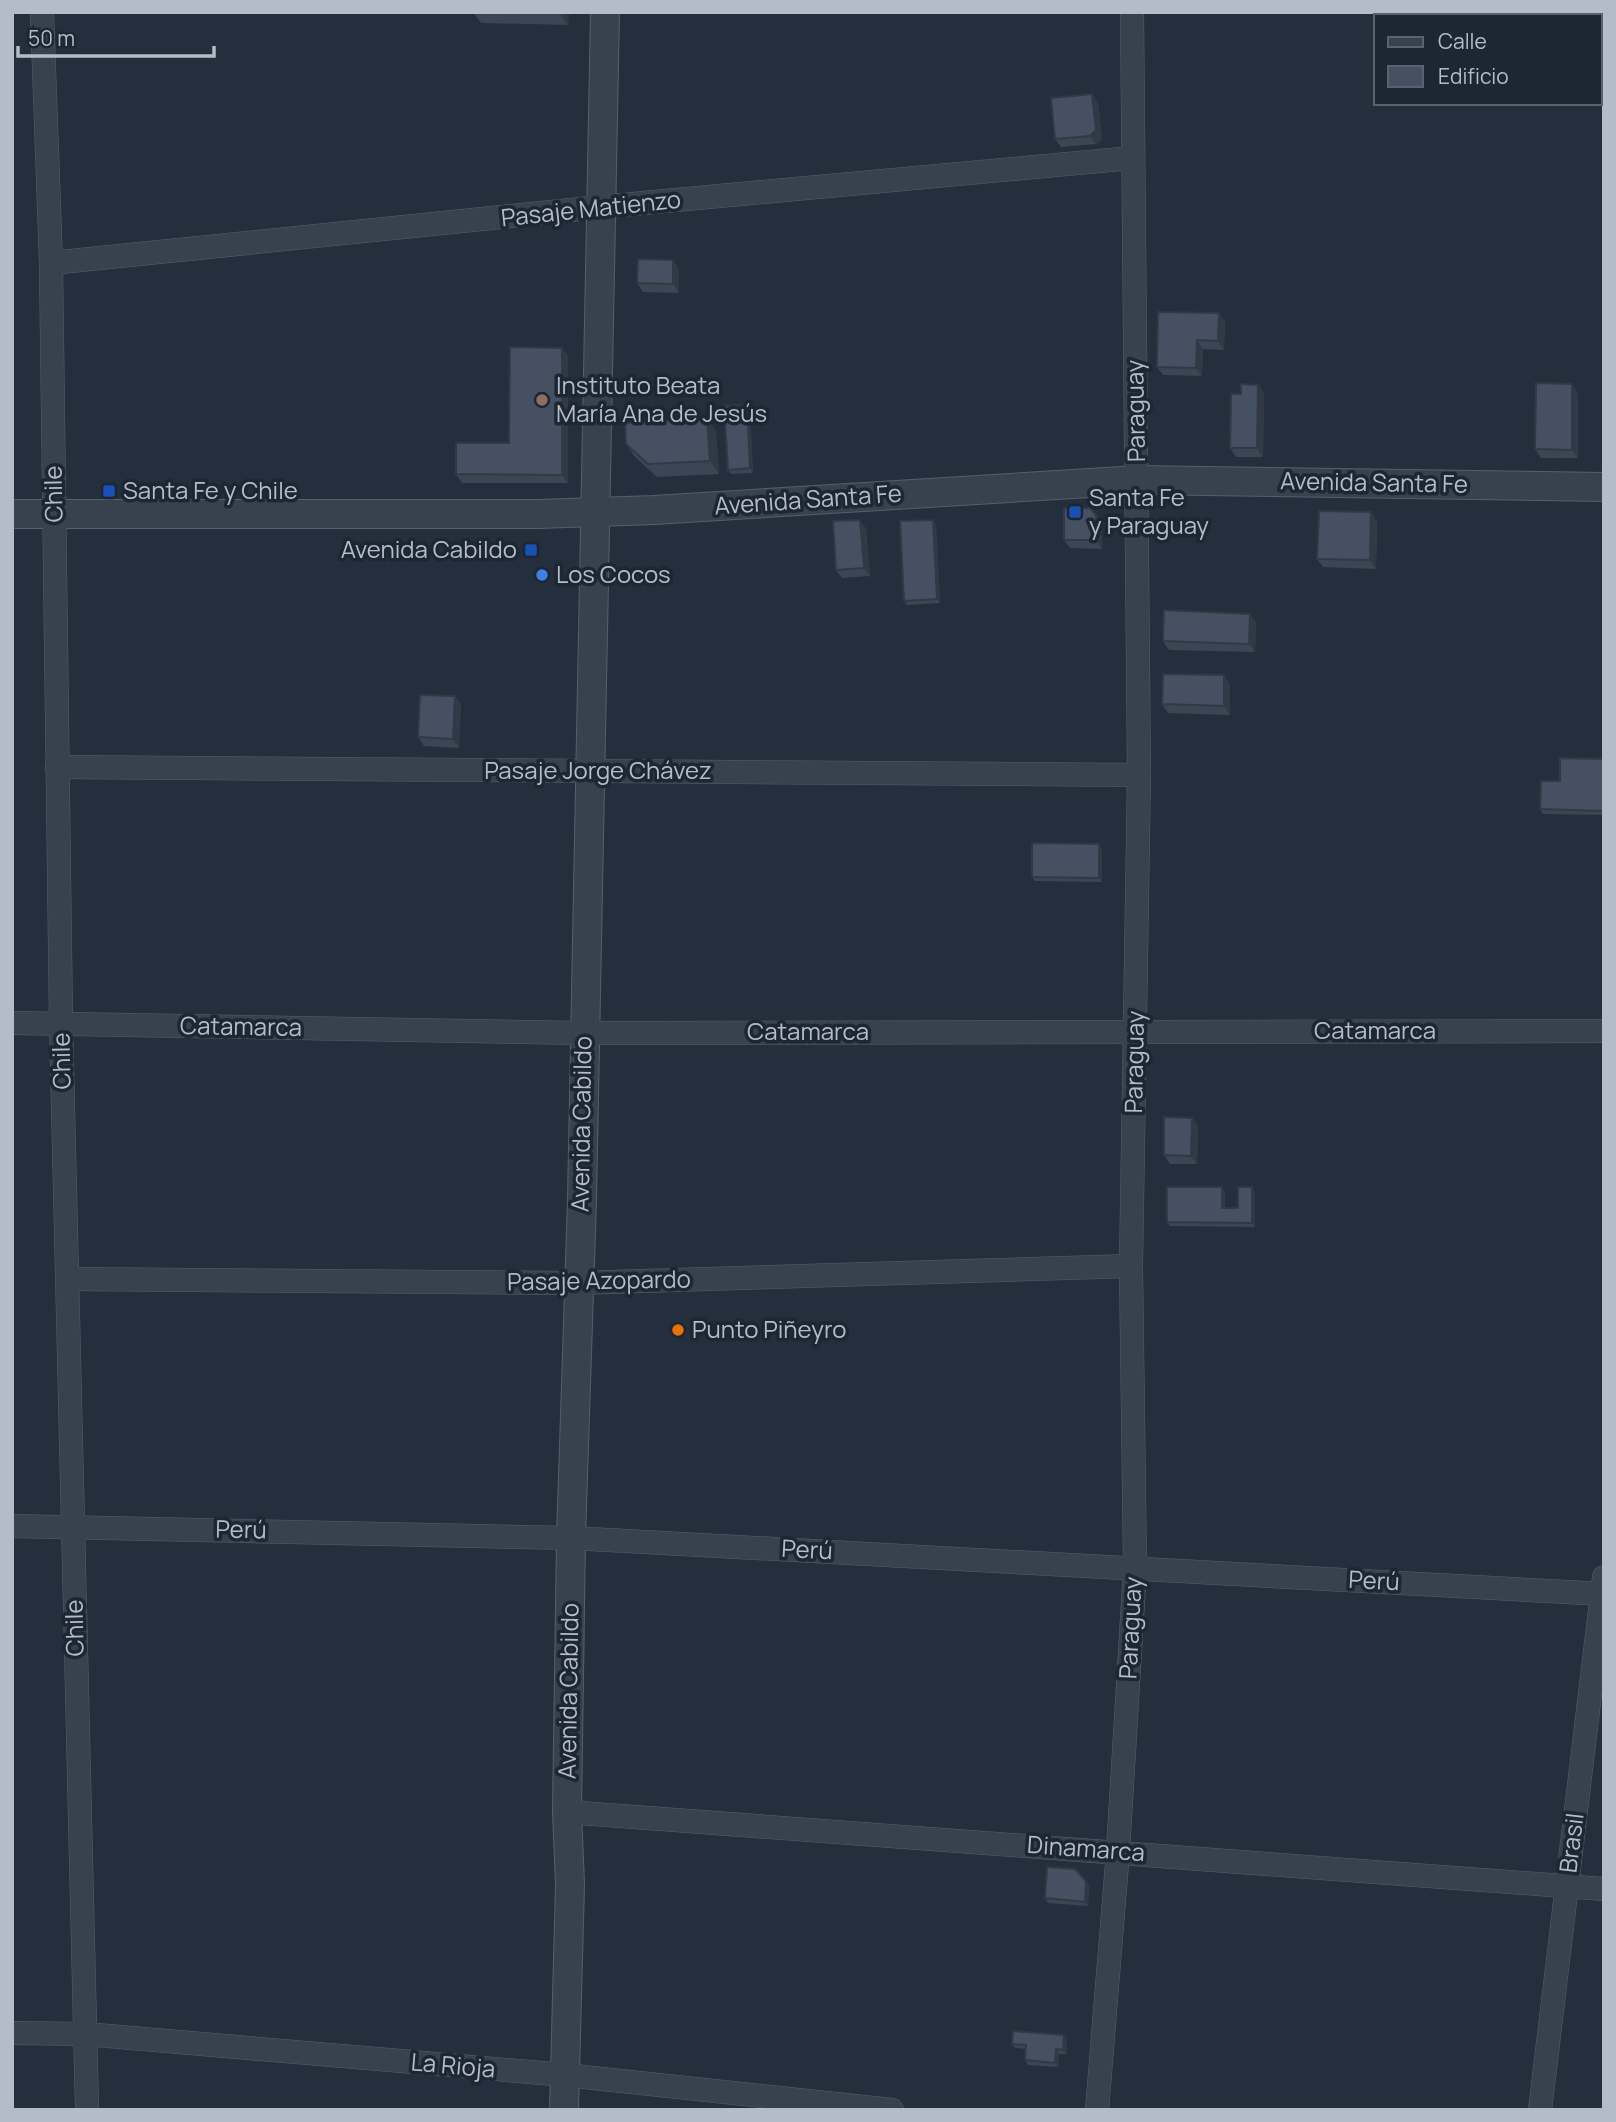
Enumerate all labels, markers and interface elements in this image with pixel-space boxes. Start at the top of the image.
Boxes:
scale bar [18,14,214,58]
legend [1374,14,1602,105]
text: 50 m [28,24,75,52]
text: Calle [1438,27,1487,55]
text: Edificio [1438,62,1509,90]
street label: Pasaje Matienzo [499,182,682,233]
street label: Paraguay [1117,359,1152,463]
place label: Instituto Beata María Ana de Jesús [556,368,767,429]
marker: Instituto Beata María Ana de Jesús [534,392,550,408]
street label: Avenida Santa Fe [1280,463,1468,500]
street label: Chile [36,465,69,523]
place label: Santa Fe y Chile [123,473,298,506]
street label: Avenida Santa Fe [713,475,903,522]
place label: Santa Fe y Paraguay [1089,480,1209,541]
marker: Santa Fe y Chile [101,483,117,499]
marker: Santa Fe y Paraguay [1067,504,1083,520]
place label: Avenida Cabildo [341,532,517,565]
marker: Avenida Cabildo [523,542,539,558]
place label: Los Cocos [556,557,671,590]
marker: Los Cocos [534,567,550,583]
street label: Pasaje Jorge Chávez [484,753,712,786]
street label: Catamarca [180,1008,302,1043]
street label: Paraguay [1116,1010,1151,1114]
street label: Catamarca [1314,1013,1436,1046]
street label: Catamarca [747,1014,869,1047]
street label: Chile [44,1032,77,1090]
street label: Avenida Cabildo [562,1036,599,1212]
street label: Pasaje Azopardo [507,1261,691,1298]
place label: Punto Piñeyro [692,1312,847,1345]
marker: Punto Piñeyro [670,1322,686,1338]
street label: Perú [215,1512,267,1545]
street label: Perú [781,1531,834,1566]
street label: Perú [1348,1562,1401,1597]
street label: Paraguay [1110,1576,1149,1680]
street label: Chile [57,1599,90,1657]
street label: Avenida Cabildo [549,1603,586,1779]
street label: Brasil [1550,1811,1591,1875]
street label: Dinamarca [1026,1827,1146,1868]
street label: La Rioja [410,2044,497,2085]

